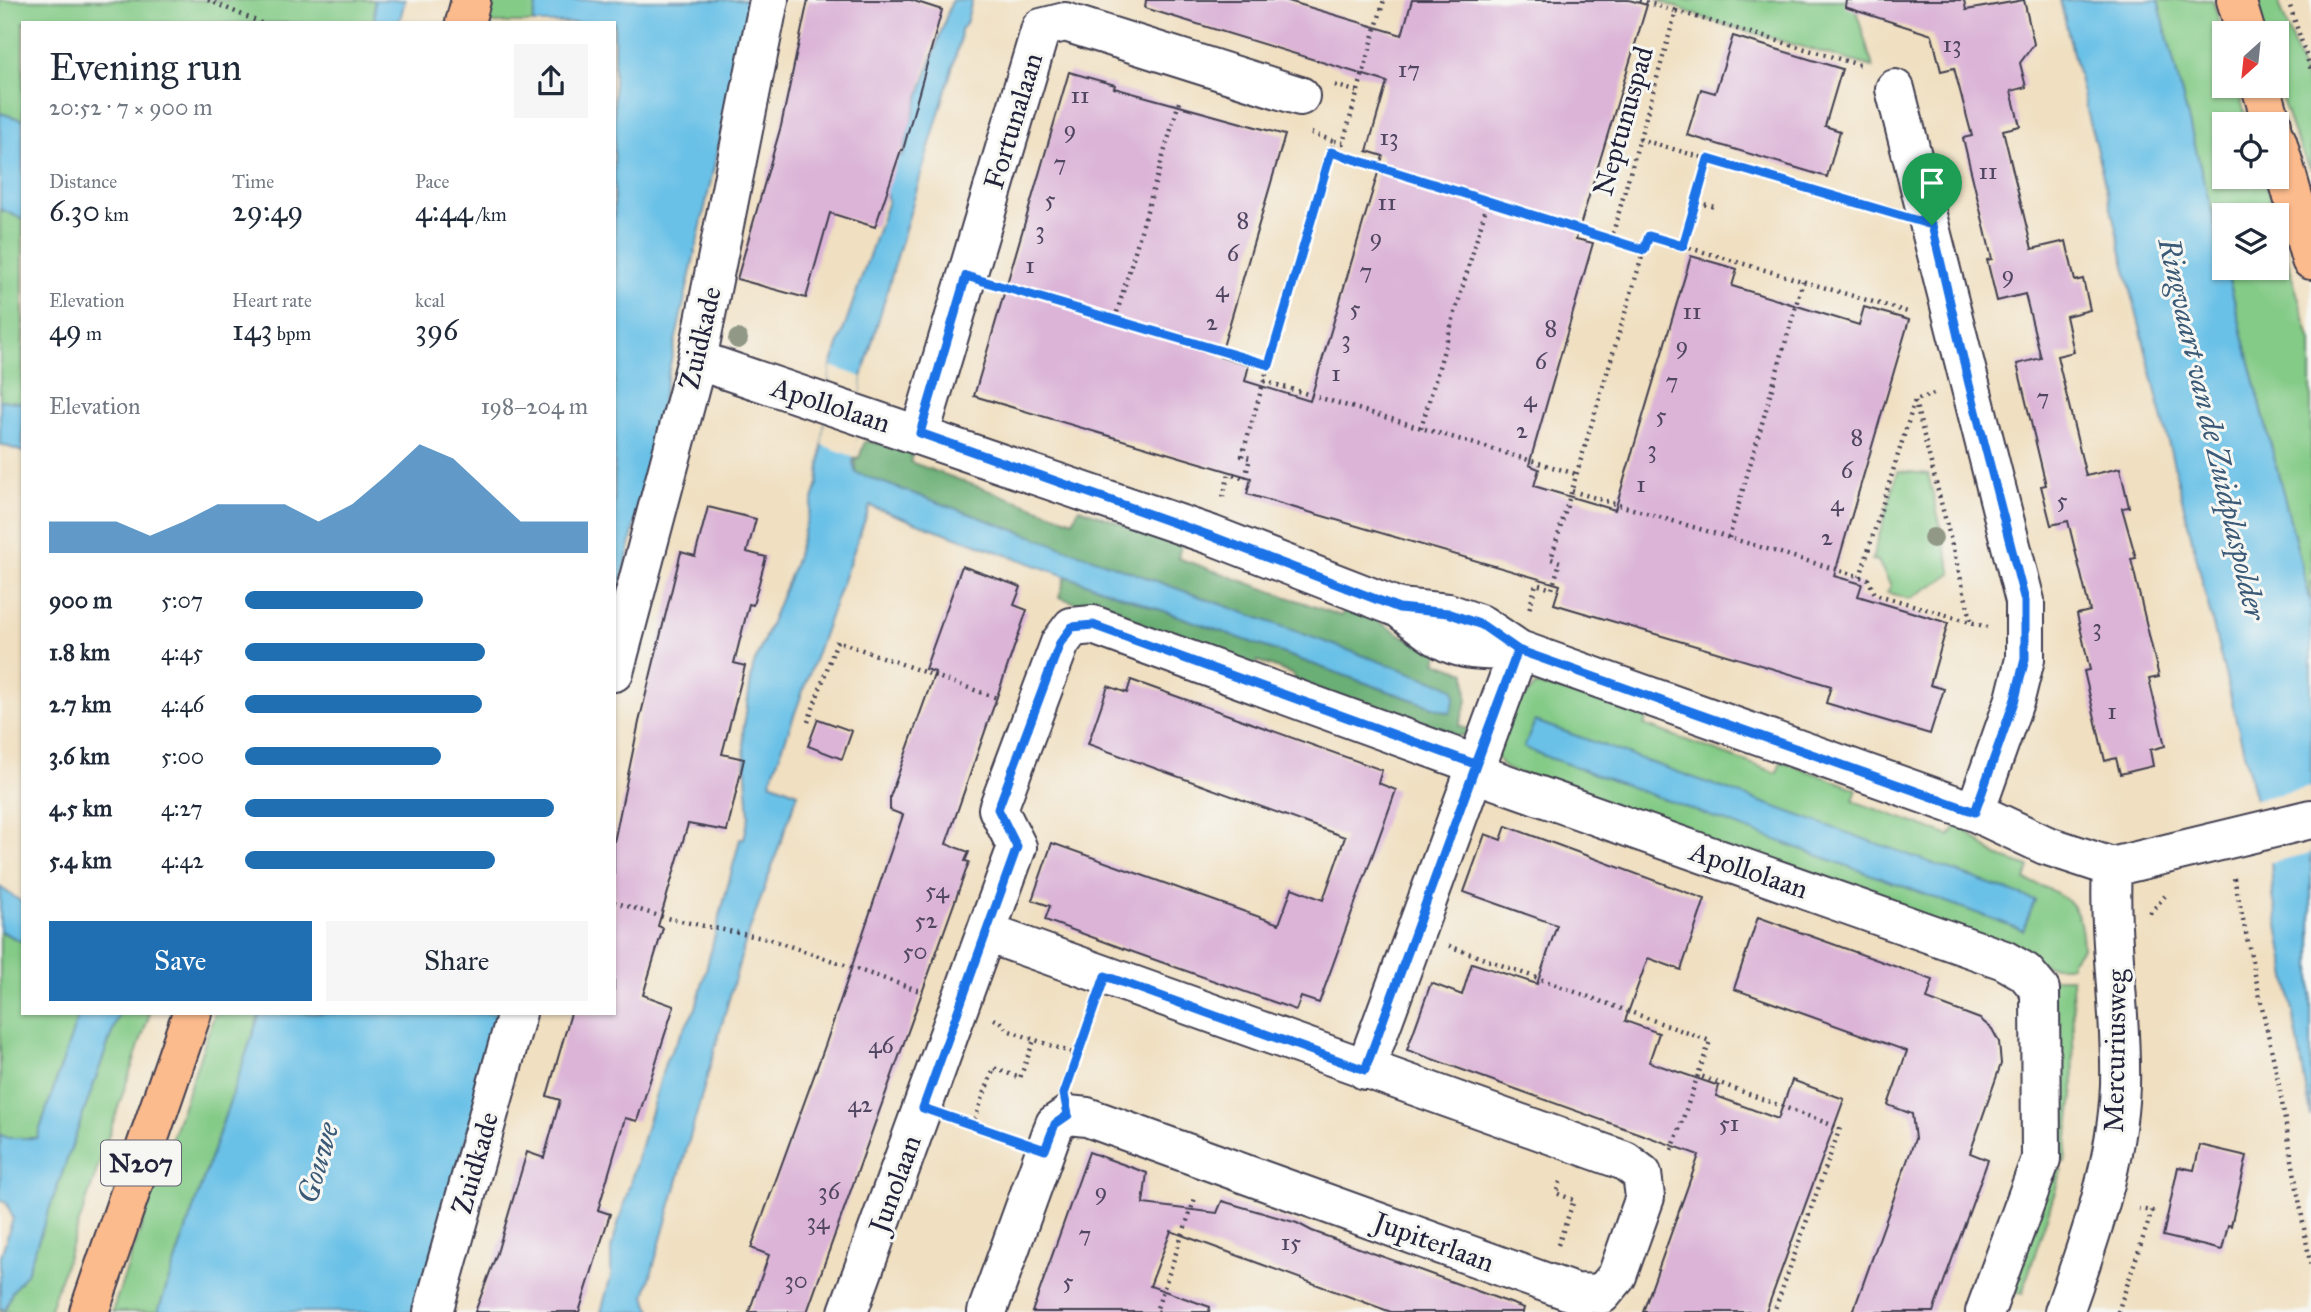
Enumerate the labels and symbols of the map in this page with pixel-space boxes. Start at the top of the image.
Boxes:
north arrow [2212,21,2289,98]
house number: 13 [1942,29,1962,59]
street label: Neptunuspad [1585,42,1661,200]
street label: Fortunalaan [976,49,1050,193]
house number: 17 [1398,54,1420,84]
house number: 11 [1071,80,1089,110]
house number: 9 [1064,114,1076,144]
house number: 13 [1379,122,1399,152]
house number: 7 [1054,148,1066,178]
pin [1902,153,1962,225]
house number: 11 [1979,156,1997,186]
house number: 5 [1044,184,1056,214]
house number: 11 [1378,187,1396,217]
house number: 8 [1237,205,1249,235]
house number: 3 [1035,215,1045,245]
house number: 9 [1370,222,1382,252]
water label: Ringvaart van de Zuidplaspolder [2149,234,2274,625]
house number: 6 [1227,238,1240,268]
house number: 1 [1025,250,1035,280]
house number: 7 [1360,256,1372,286]
house number: 9 [2002,259,2014,289]
house number: 4 [1215,274,1229,304]
street label: Zuidkade [671,283,729,393]
house number: 5 [1349,293,1361,323]
house number: 11 [1683,296,1701,326]
house number: 2 [1206,307,1218,337]
house number: 8 [1545,313,1557,343]
house number: 3 [1341,324,1351,354]
house number: 9 [1676,330,1688,360]
house number: 6 [1535,346,1548,376]
house number: 1 [1331,358,1341,388]
house number: 7 [1666,366,1678,396]
street label: Apollolaan [766,369,895,441]
house number: 7 [2037,382,2049,412]
house number: 4 [1523,384,1537,414]
house number: 5 [1655,400,1667,430]
house number: 2 [1516,415,1528,445]
house number: 8 [1851,422,1863,452]
house number: 3 [1647,434,1657,464]
house number: 6 [1841,455,1854,485]
house number: 1 [1636,469,1646,499]
house number: 5 [2056,485,2068,515]
house number: 4 [1830,488,1844,518]
house number: 2 [1821,522,1833,552]
house number: 3 [2092,612,2102,642]
house number: 1 [2107,696,2117,726]
street label: Apollolaan [1684,833,1813,907]
house number: 54 [925,875,950,905]
house number: 52 [915,905,938,935]
house number: 50 [902,936,928,966]
street label: Mercuriusweg [2096,968,2134,1133]
house number: 46 [868,1030,895,1060]
house number: 42 [847,1089,873,1119]
street label: Zuidkade [444,1108,506,1218]
house number: 51 [1719,1108,1739,1138]
water label: Gouwe [289,1118,347,1207]
street label: Junolaan [860,1130,929,1240]
road number: N207 [101,1140,181,1186]
house number: 36 [818,1176,841,1206]
house number: 9 [1095,1176,1107,1206]
street label: Jupiterlaan [1366,1203,1499,1280]
house number: 34 [807,1206,830,1236]
house number: 7 [1079,1219,1091,1249]
house number: 15 [1281,1227,1301,1257]
house number: 30 [784,1265,808,1295]
house number: 5 [1062,1266,1074,1296]

